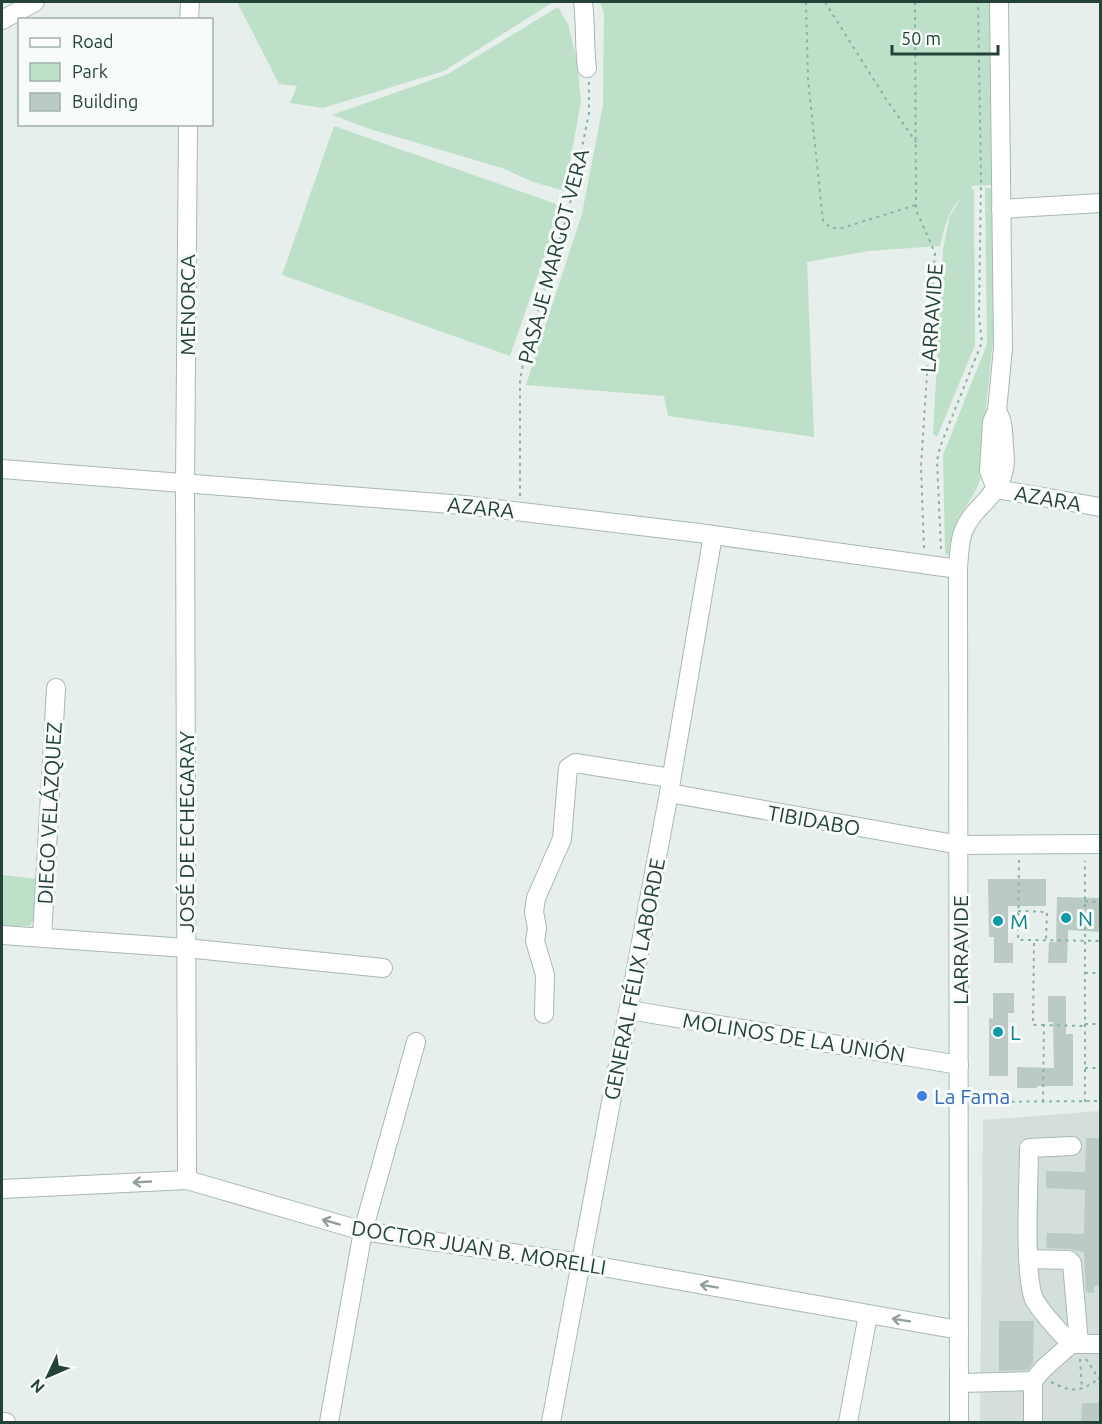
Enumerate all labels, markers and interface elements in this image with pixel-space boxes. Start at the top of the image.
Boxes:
legend [18,18,213,126]
scale bar [892,18,998,56]
text: 50 m [901,28,941,48]
text: Road [72,31,114,51]
text: Park [72,61,108,81]
text: Building [72,91,138,111]
street label: PASAJE MARGOT VERA [513,146,593,366]
street label: MENORCA [175,254,199,356]
street label: LARRAVIDE [915,262,947,374]
street label: AZARA [1013,480,1084,516]
street label: AZARA [446,492,516,522]
street label: DIEGO VELÁZQUEZ [32,721,66,905]
street label: JOSÉ DE ECHEGARAY [174,731,198,933]
street label: TIBIDABO [766,800,862,840]
street label: GENERAL FÉLIX LABORDE [599,856,669,1102]
street label: LARRAVIDE [948,895,972,1005]
place label: N [1078,906,1093,930]
place label: M [1010,909,1028,933]
marker: N [1059,911,1073,925]
marker: M [991,914,1005,928]
street label: MOLINOS DE LA UNIÓN [681,1008,907,1066]
place label: L [1010,1020,1021,1044]
marker: L [991,1025,1005,1039]
place label: La Fama [934,1084,1010,1108]
marker: La Fama [915,1089,929,1103]
one-way arrow [132,1176,152,1187]
one-way arrow [322,1215,341,1227]
street label: DOCTOR JUAN B. MORELLI [350,1215,608,1279]
one-way arrow [700,1280,719,1291]
one-way arrow [892,1315,911,1326]
north arrow [18,1346,78,1406]
text: N [27,1376,48,1397]

